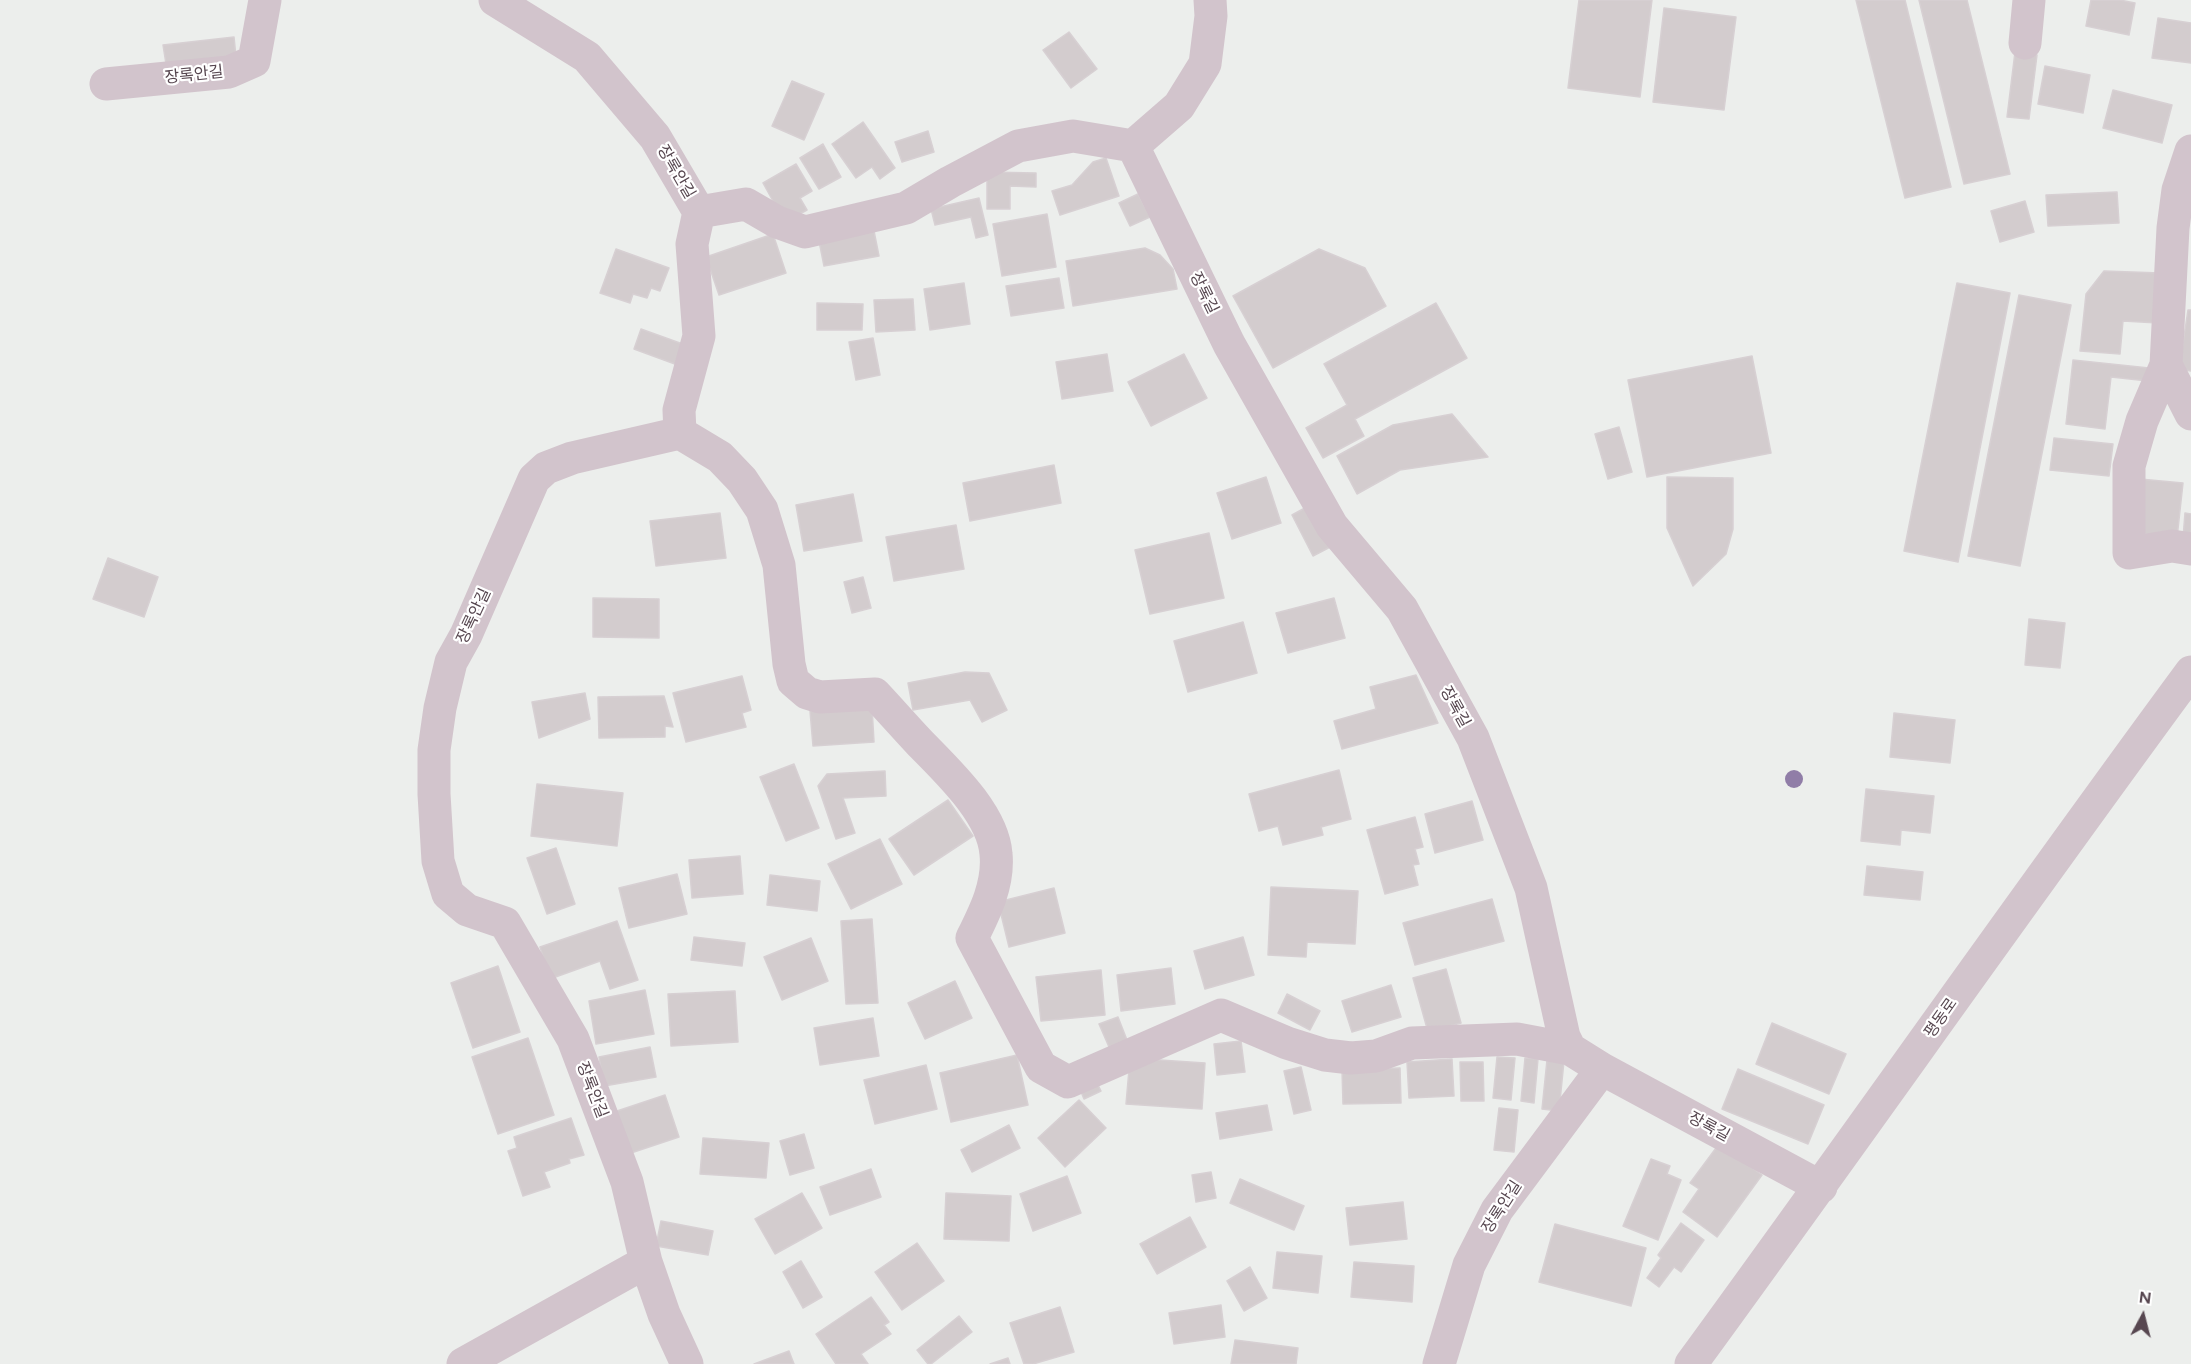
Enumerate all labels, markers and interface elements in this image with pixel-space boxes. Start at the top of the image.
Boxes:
street label: 장록안길 [164,62,224,88]
street label: 장록안길 [653,142,699,202]
street label: 장록길 [1186,269,1222,317]
street label: 장록안길 [453,585,495,647]
street label: 장록길 [1436,683,1474,731]
street label: 평동로 [1920,994,1962,1042]
street label: 장록안길 [572,1059,612,1121]
street label: 장록길 [1685,1108,1733,1146]
street label: 장록안길 [1478,1177,1526,1237]
north arrow [2113,1286,2173,1346]
text: N [2138,1287,2153,1308]

